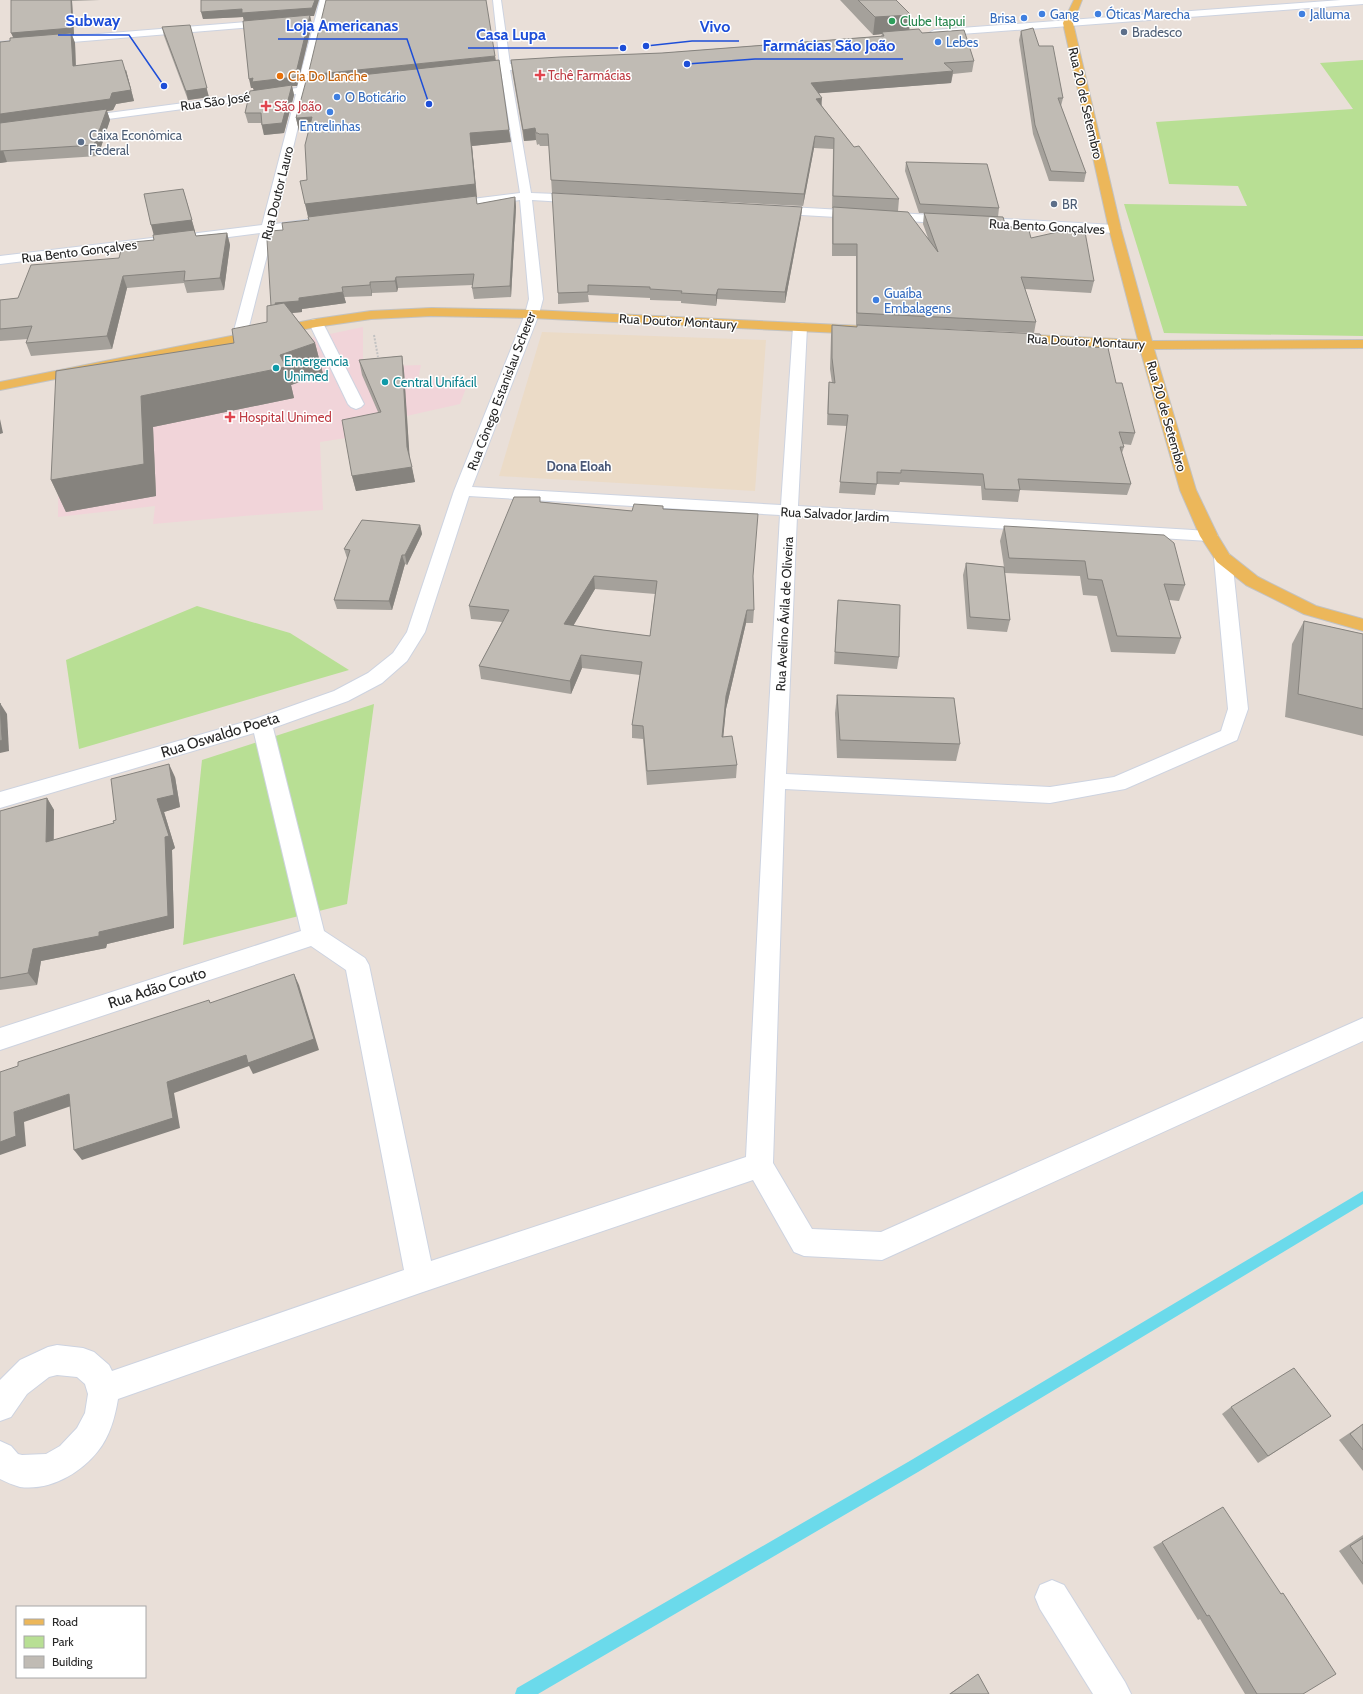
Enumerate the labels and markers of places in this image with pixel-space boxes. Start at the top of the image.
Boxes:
place label: Gang [1050,6,1079,22]
place label: Óticas Marecha [1106,6,1191,22]
place label: Jalluma [1309,6,1351,22]
callout: Subway [58,7,129,35]
marker: Gang [1037,9,1047,19]
marker: Óticas Marecha [1093,9,1103,19]
marker: Jalluma [1297,9,1307,19]
place label: Brisa [990,10,1017,26]
callout: Loja Americanas [278,11,407,39]
callout: Vivo [692,13,739,41]
place label: Clube Itapui [900,13,965,29]
marker: Brisa [1019,13,1029,23]
marker: Clube Itapui [887,16,897,26]
callout: Casa Lupa [468,20,554,48]
place label: Bradesco [1132,24,1182,40]
marker: Bradesco [1119,27,1129,37]
callout: Farmácias São João [755,31,903,59]
place label: Lebes [946,34,979,50]
marker: Lebes [933,37,943,47]
place label: Tchê Farmácias [548,67,631,83]
place label: Cia Do Lanche [288,68,368,84]
marker: Tchê Farmácias [535,70,545,80]
marker: Cia Do Lanche [275,71,285,81]
place label: O Boticário [345,89,406,105]
marker: O Boticário [332,92,342,102]
place label: São João [274,98,322,114]
marker: São João [261,101,271,111]
marker: Entrelinhas [325,107,335,117]
place label: Entrelinhas [300,118,361,134]
place label: Caixa Econômica Federal [89,127,183,158]
marker: Caixa Econômica Federal [76,137,86,147]
place label: BR [1062,196,1078,212]
marker: BR [1049,199,1059,209]
place label: Guaíba Embalagens [884,285,952,316]
marker: Guaíba Embalagens [871,295,881,305]
place label: Emergencia Unimed [284,353,349,384]
marker: Emergencia Unimed [271,363,281,373]
place label: Central Unifácil [393,374,477,390]
marker: Central Unifácil [380,377,390,387]
place label: Hospital Unimed [239,409,332,425]
marker: Hospital Unimed [224,411,236,423]

